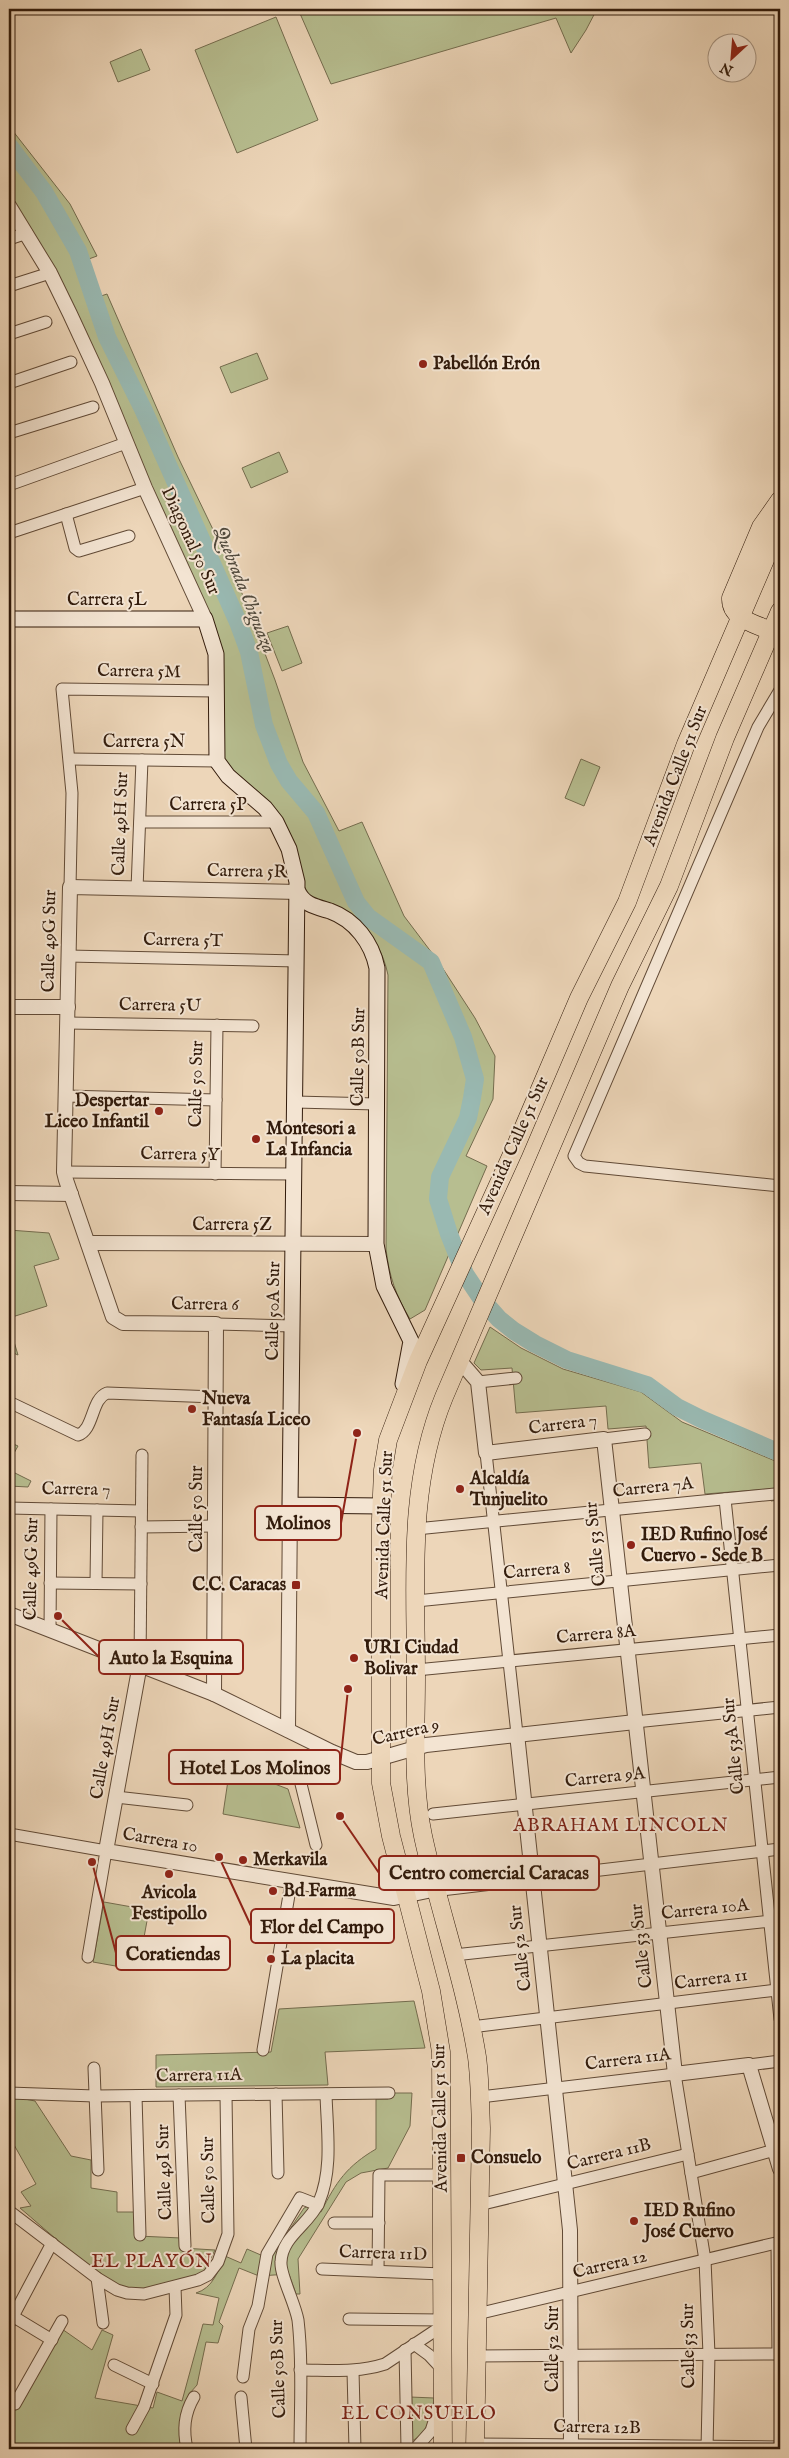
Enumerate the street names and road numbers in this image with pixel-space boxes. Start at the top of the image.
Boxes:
street label: Diagonal 50 Sur [155,483,225,599]
street label: Carrera 5L [67,589,147,612]
street label: Carrera 5M [97,660,181,684]
street label: Avenida Calle 51 Sur [638,702,713,850]
street label: Carrera 5N [103,731,186,754]
street label: Calle 49H Sur [108,771,134,876]
street label: Carrera 5P [169,794,247,817]
street label: Carrera 5R [207,860,289,884]
street label: Calle 49G Sur [38,889,62,993]
street label: Carrera 5T [143,929,223,953]
street label: Carrera 5U [119,994,202,1018]
street label: Calle 50B Sur [347,1007,371,1107]
street label: Calle 50 Sur [185,1040,209,1128]
street label: Avenida Calle 51 Sur [473,1073,555,1219]
street label: Carrera 5Y [140,1143,221,1167]
street label: Carrera 5Z [192,1214,272,1237]
street label: Calle 50A Sur [262,1261,286,1361]
street label: Carrera 6 [171,1293,240,1317]
street label: Carrera 7 [527,1409,599,1441]
street label: Avenida Calle 51 Sur [371,1450,399,1601]
street label: Calle 50 Sur [186,1465,209,1553]
street label: Carrera 7A [612,1472,695,1504]
street label: Carrera 7 [41,1478,111,1502]
street label: Calle 53 Sur [580,1500,612,1587]
street label: Calle 49G Sur [20,1517,44,1621]
street label: Carrera 8 [502,1557,572,1585]
street label: Carrera 8A [555,1620,638,1650]
street label: Calle 49H Sur [86,1694,126,1801]
street label: Calle 53A Sur [717,1696,751,1795]
street label: Carrera 9 [370,1714,442,1752]
street label: Carrera 9A [564,1762,647,1794]
street label: Carrera 10 [121,1823,199,1859]
street label: Carrera 10A [660,1894,751,1926]
street label: Calle 53 Sur [625,1902,659,1990]
street label: Calle 52 Sur [504,1903,538,1992]
street label: Carrera 11 [673,1964,749,1996]
street label: Avenida Calle 51 Sur [428,2043,454,2193]
street label: Carrera 11A [584,2043,673,2077]
street label: Carrera 11A [156,2064,243,2088]
street label: Calle 49I Sur [152,2123,178,2220]
street label: Carrera 11B [565,2133,653,2177]
street label: Calle 50 Sur [197,2136,221,2224]
street label: Carrera 11D [338,2241,428,2267]
street label: Carrera 12 [571,2245,649,2285]
street label: Calle 53 Sur [677,2303,701,2389]
street label: Calle 52 Sur [542,2305,565,2392]
street label: Calle 50B Sur [266,2319,292,2419]
street label: Carrera 12B [553,2416,641,2440]

